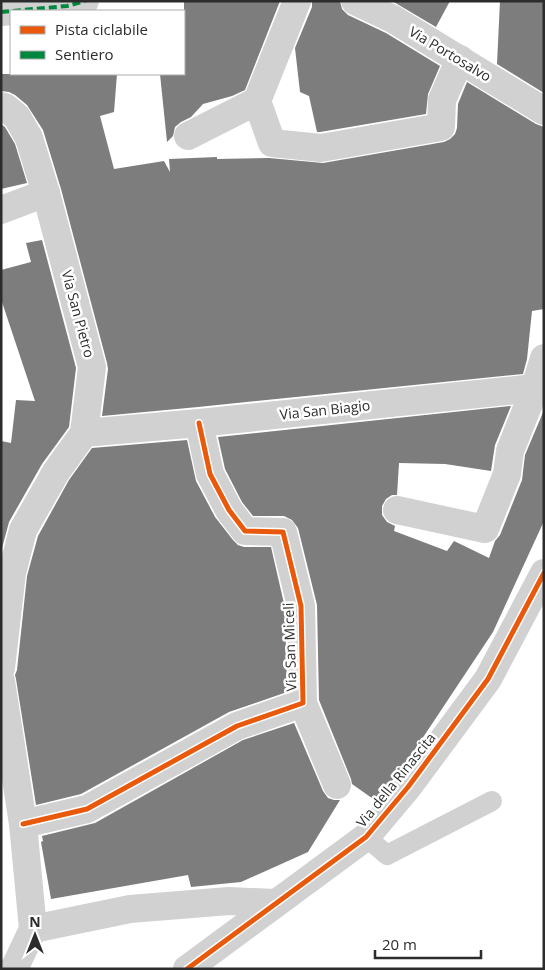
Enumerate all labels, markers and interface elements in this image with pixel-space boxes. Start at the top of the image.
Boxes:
legend [10,10,185,75]
text: Pista ciclabile [55,19,148,39]
street label: Via Portosalvo [406,22,495,86]
text: Sentiero [55,44,114,64]
street label: Via San Pietro [58,268,99,360]
street label: Via San Biagio [279,395,371,424]
street label: Via San Miceli [278,602,301,692]
street label: Via della Rinascita [352,728,440,831]
north arrow [10,910,60,960]
text: N [29,912,41,931]
scale bar [375,928,481,960]
text: 20 m [382,934,417,954]

